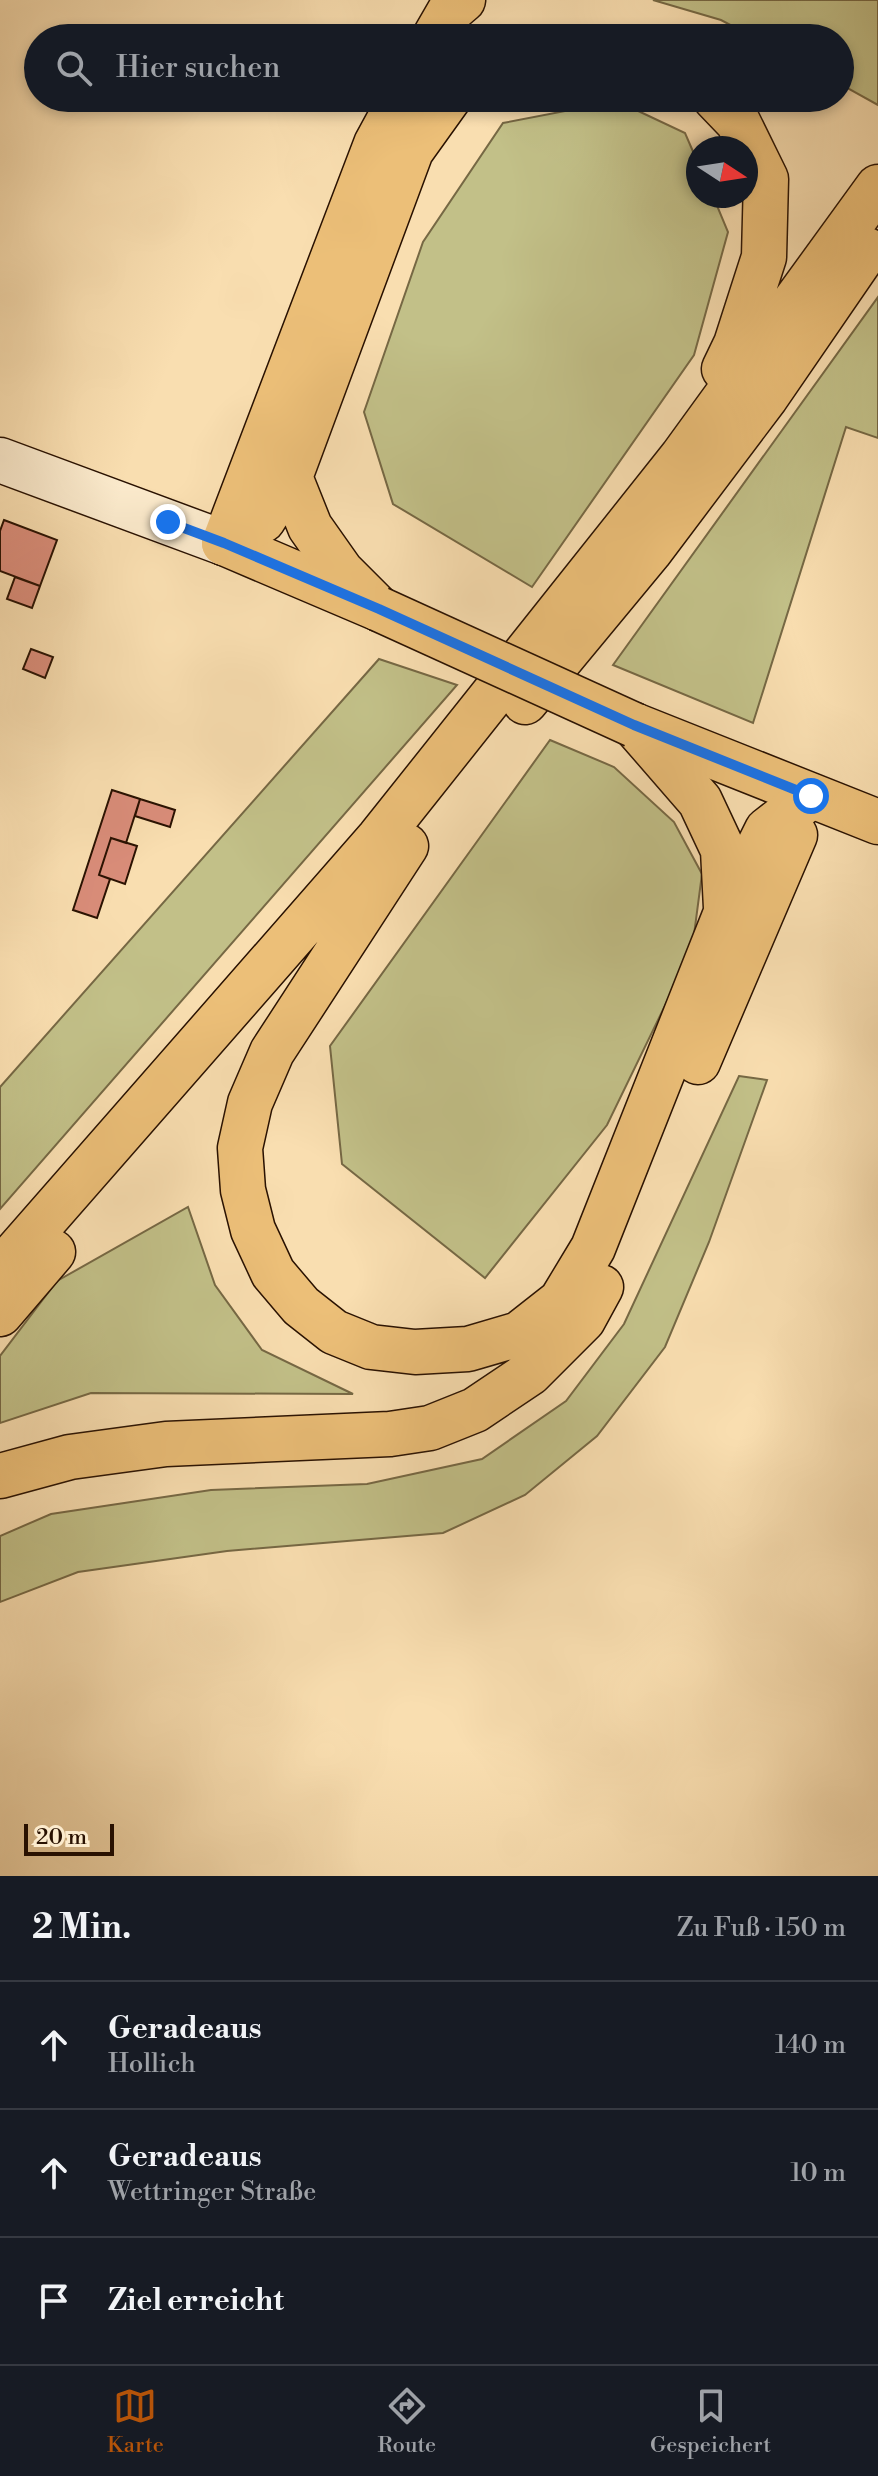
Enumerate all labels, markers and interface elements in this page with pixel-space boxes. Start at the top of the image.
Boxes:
search box [24,24,854,112]
icon: search [52,46,96,90]
text: Hier suchen [116,49,280,87]
north arrow [686,136,758,208]
route end [150,504,186,540]
route start [793,778,829,814]
scale bar [24,1820,114,1856]
text: 20 m [36,1824,87,1851]
text: 2 Min. [32,1907,131,1949]
text: Zu Fuß · 150 m [677,1912,846,1944]
text: Geradeaus [108,2010,262,2048]
icon: ahead [32,2023,76,2067]
text: 140 m [775,2029,846,2061]
text: Hollich [108,2048,196,2080]
text: Geradeaus [108,2138,262,2176]
icon: ahead [32,2151,76,2195]
text: 10 m [790,2157,846,2189]
text: Wettringer Straße [108,2176,316,2208]
icon: arrive [32,2279,76,2323]
text: Ziel erreicht [108,2282,284,2320]
tab: Karte [107,2384,164,2459]
tab: Route [378,2384,436,2459]
tab: Gespeichert [650,2384,771,2459]

